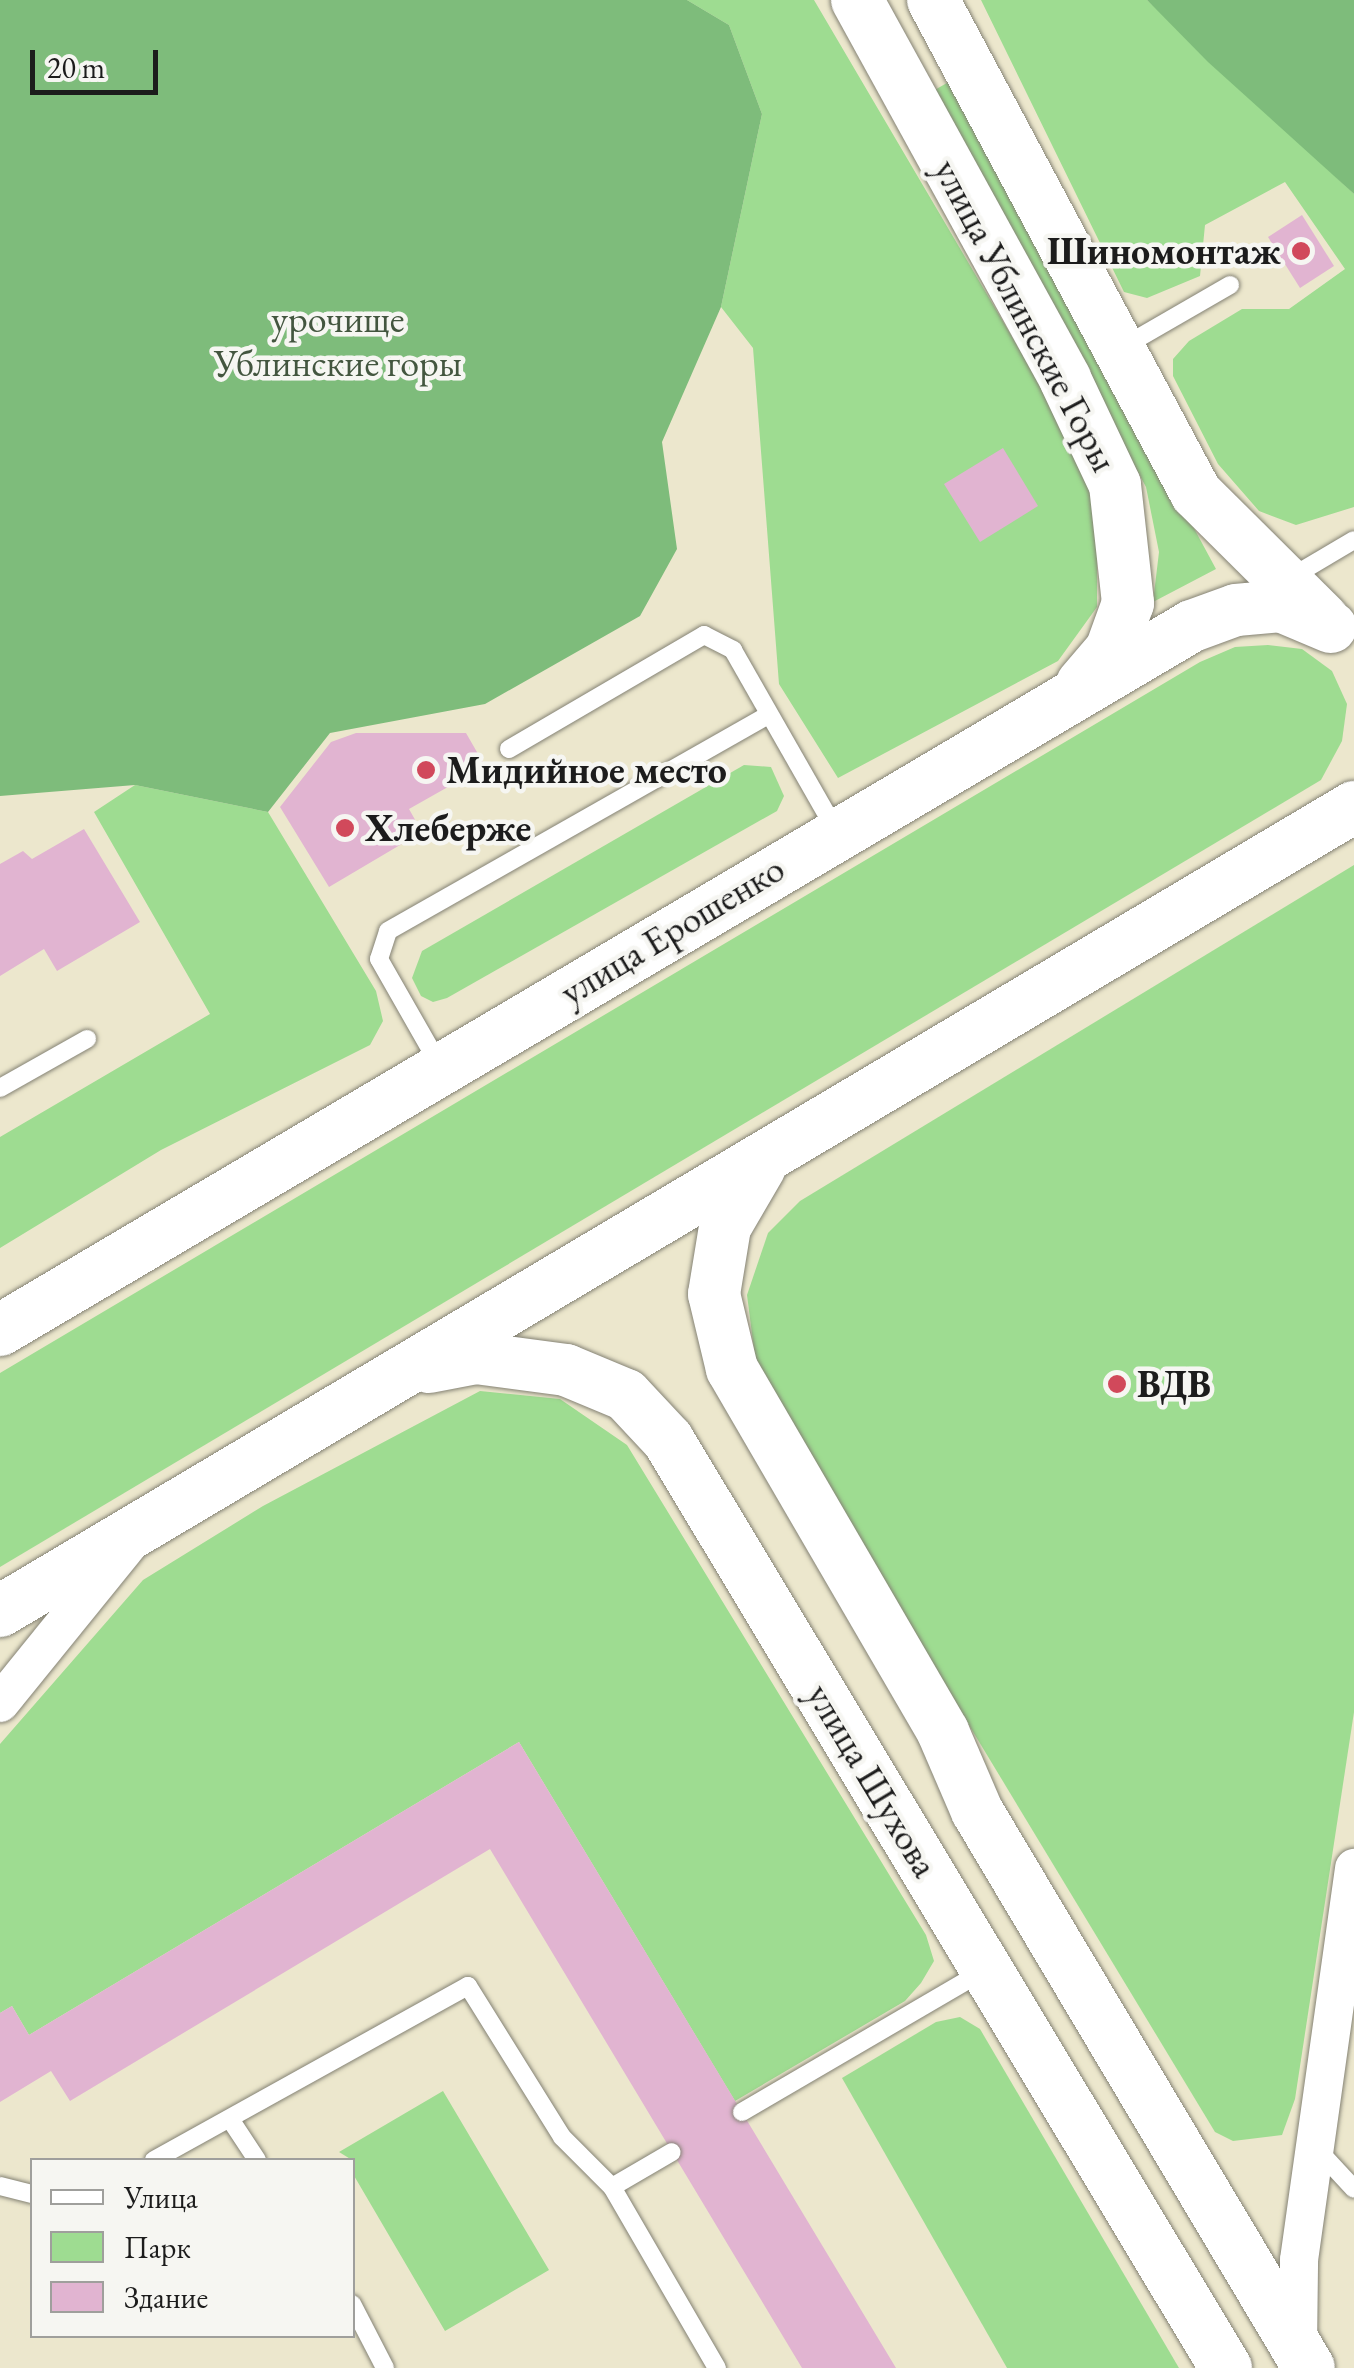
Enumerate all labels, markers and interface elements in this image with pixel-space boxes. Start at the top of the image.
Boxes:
scale bar [35,30,162,92]
text: 20 m [47,48,105,87]
street label: улица Ублинские Горы [924,151,1128,479]
place label: Шиномонтаж [1047,228,1281,274]
marker: Шиномонтаж [1290,240,1312,262]
park label: урочище Ублинские горы [214,296,462,386]
place label: Мидийное место [446,747,727,793]
marker: Мидийное место [415,759,437,781]
place label: Хлеберже [365,805,531,851]
marker: Хлеберже [334,817,356,839]
street label: улица Ерошенко [552,845,792,1015]
place label: ВДВ [1137,1361,1211,1407]
marker: ВДВ [1106,1373,1128,1395]
street label: улица Шухова [797,1675,949,1885]
legend [30,2158,355,2338]
text: Улица [124,2178,198,2217]
text: Парк [124,2228,191,2267]
text: Здание [124,2278,208,2317]

